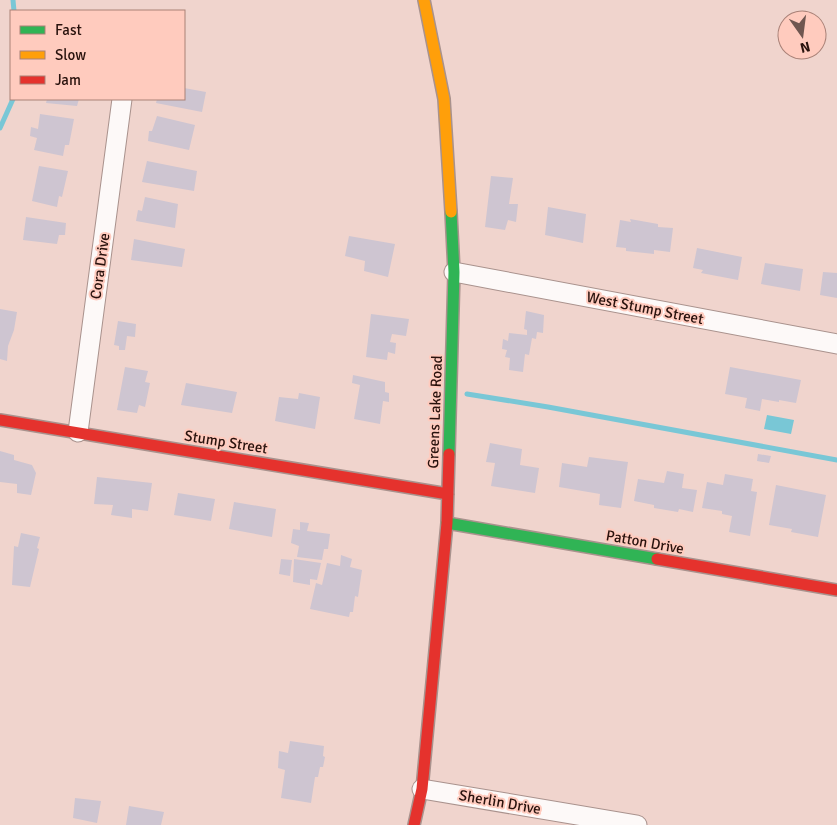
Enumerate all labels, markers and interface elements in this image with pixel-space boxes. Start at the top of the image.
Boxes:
legend [10,10,185,100]
north arrow [777,10,827,60]
text: Fast [55,21,82,39]
text: N [798,38,812,57]
text: Slow [55,46,86,64]
text: Jam [55,71,81,89]
street label: Cora Drive [86,232,114,300]
street label: West Stump Street [585,288,705,328]
street label: Greens Lake Road [424,355,446,469]
street label: Stump Street [183,427,269,457]
street label: Patton Drive [605,526,685,558]
street label: Sherlin Drive [458,786,542,818]

